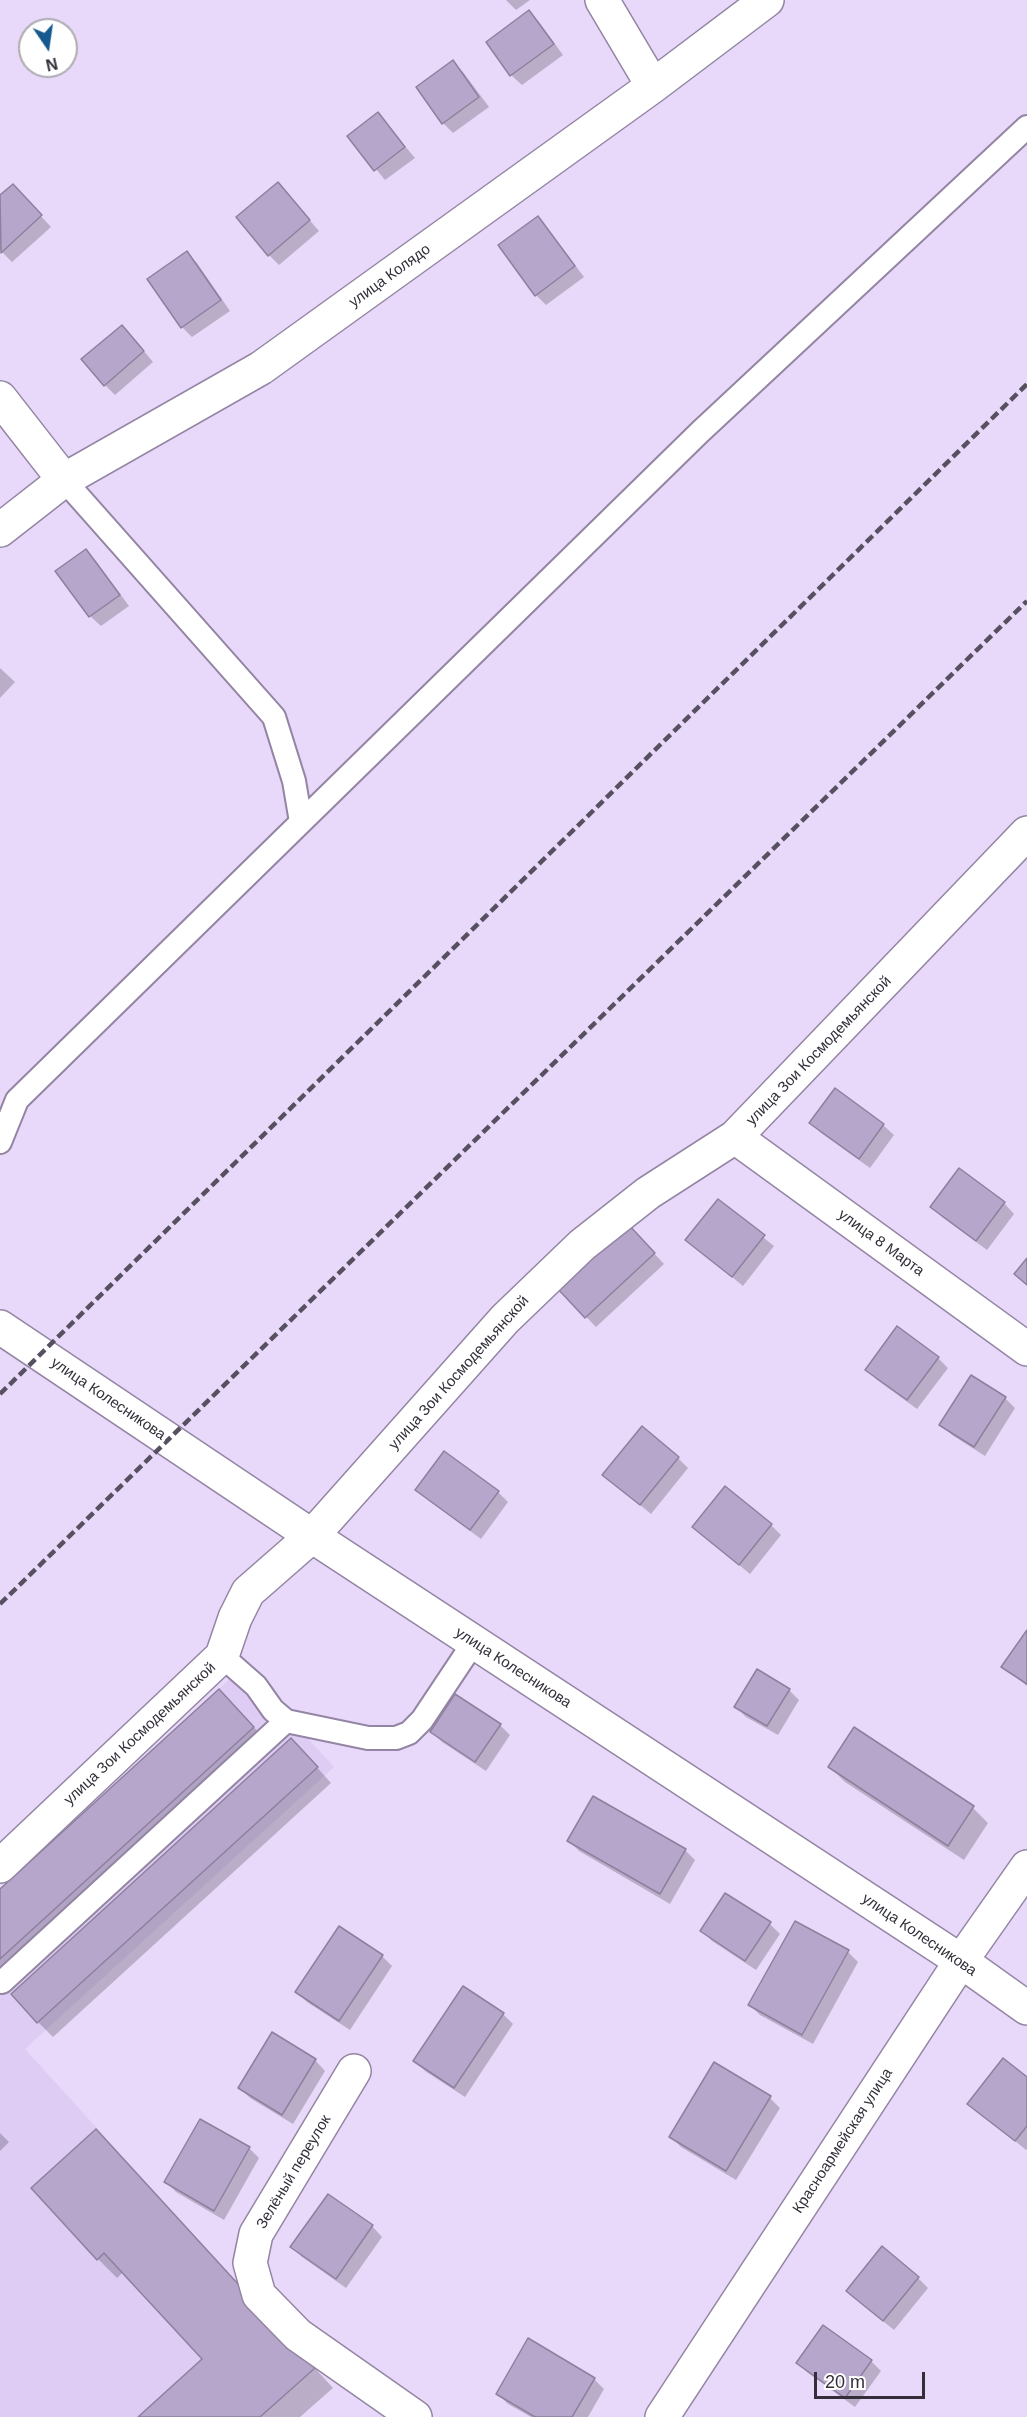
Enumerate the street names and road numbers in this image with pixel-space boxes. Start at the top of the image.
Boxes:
street label: улица Колядо [346,240,434,312]
street label: улица Зои Космодемьянской [743,973,895,1129]
street label: улица 8 Марта [834,1206,928,1280]
street label: улица Зои Космодемьянской [385,1292,533,1454]
street label: улица Колесникова [47,1354,169,1444]
street label: улица Колесникова [452,1624,574,1712]
street label: улица Зои Космодемьянской [60,1659,220,1809]
street label: улица Колесникова [858,1890,980,1980]
street label: Красноармейская улица [789,2065,897,2217]
street label: Зелёный переулок [253,2112,335,2232]

